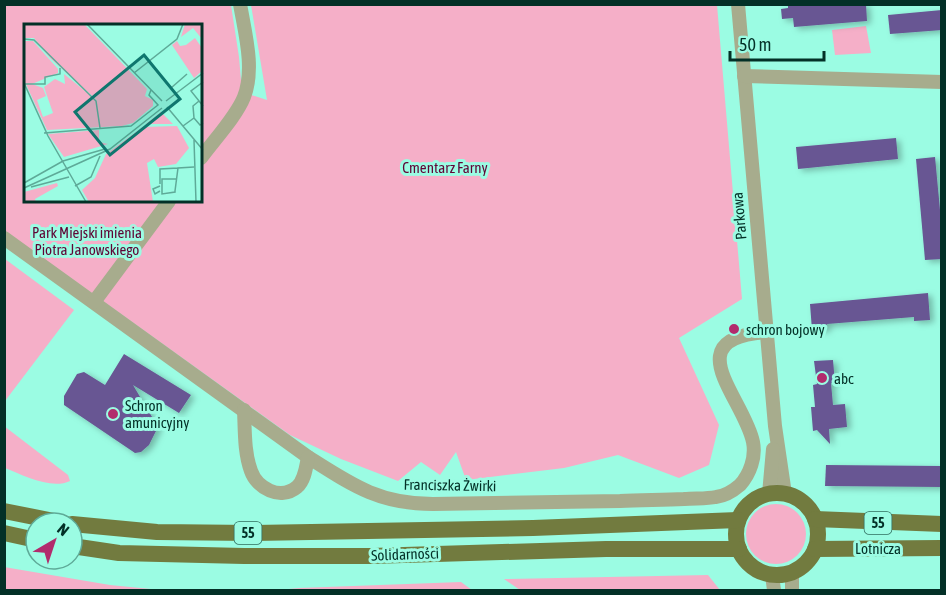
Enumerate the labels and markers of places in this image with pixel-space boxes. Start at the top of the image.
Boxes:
place label: schron bojowy [746,321,825,338]
marker: schron bojowy [727,322,741,336]
place label: abc [834,370,854,387]
marker: abc [815,371,829,385]
place label: Schron amunicyjny [125,397,189,431]
marker: Schron amunicyjny [106,407,120,421]

